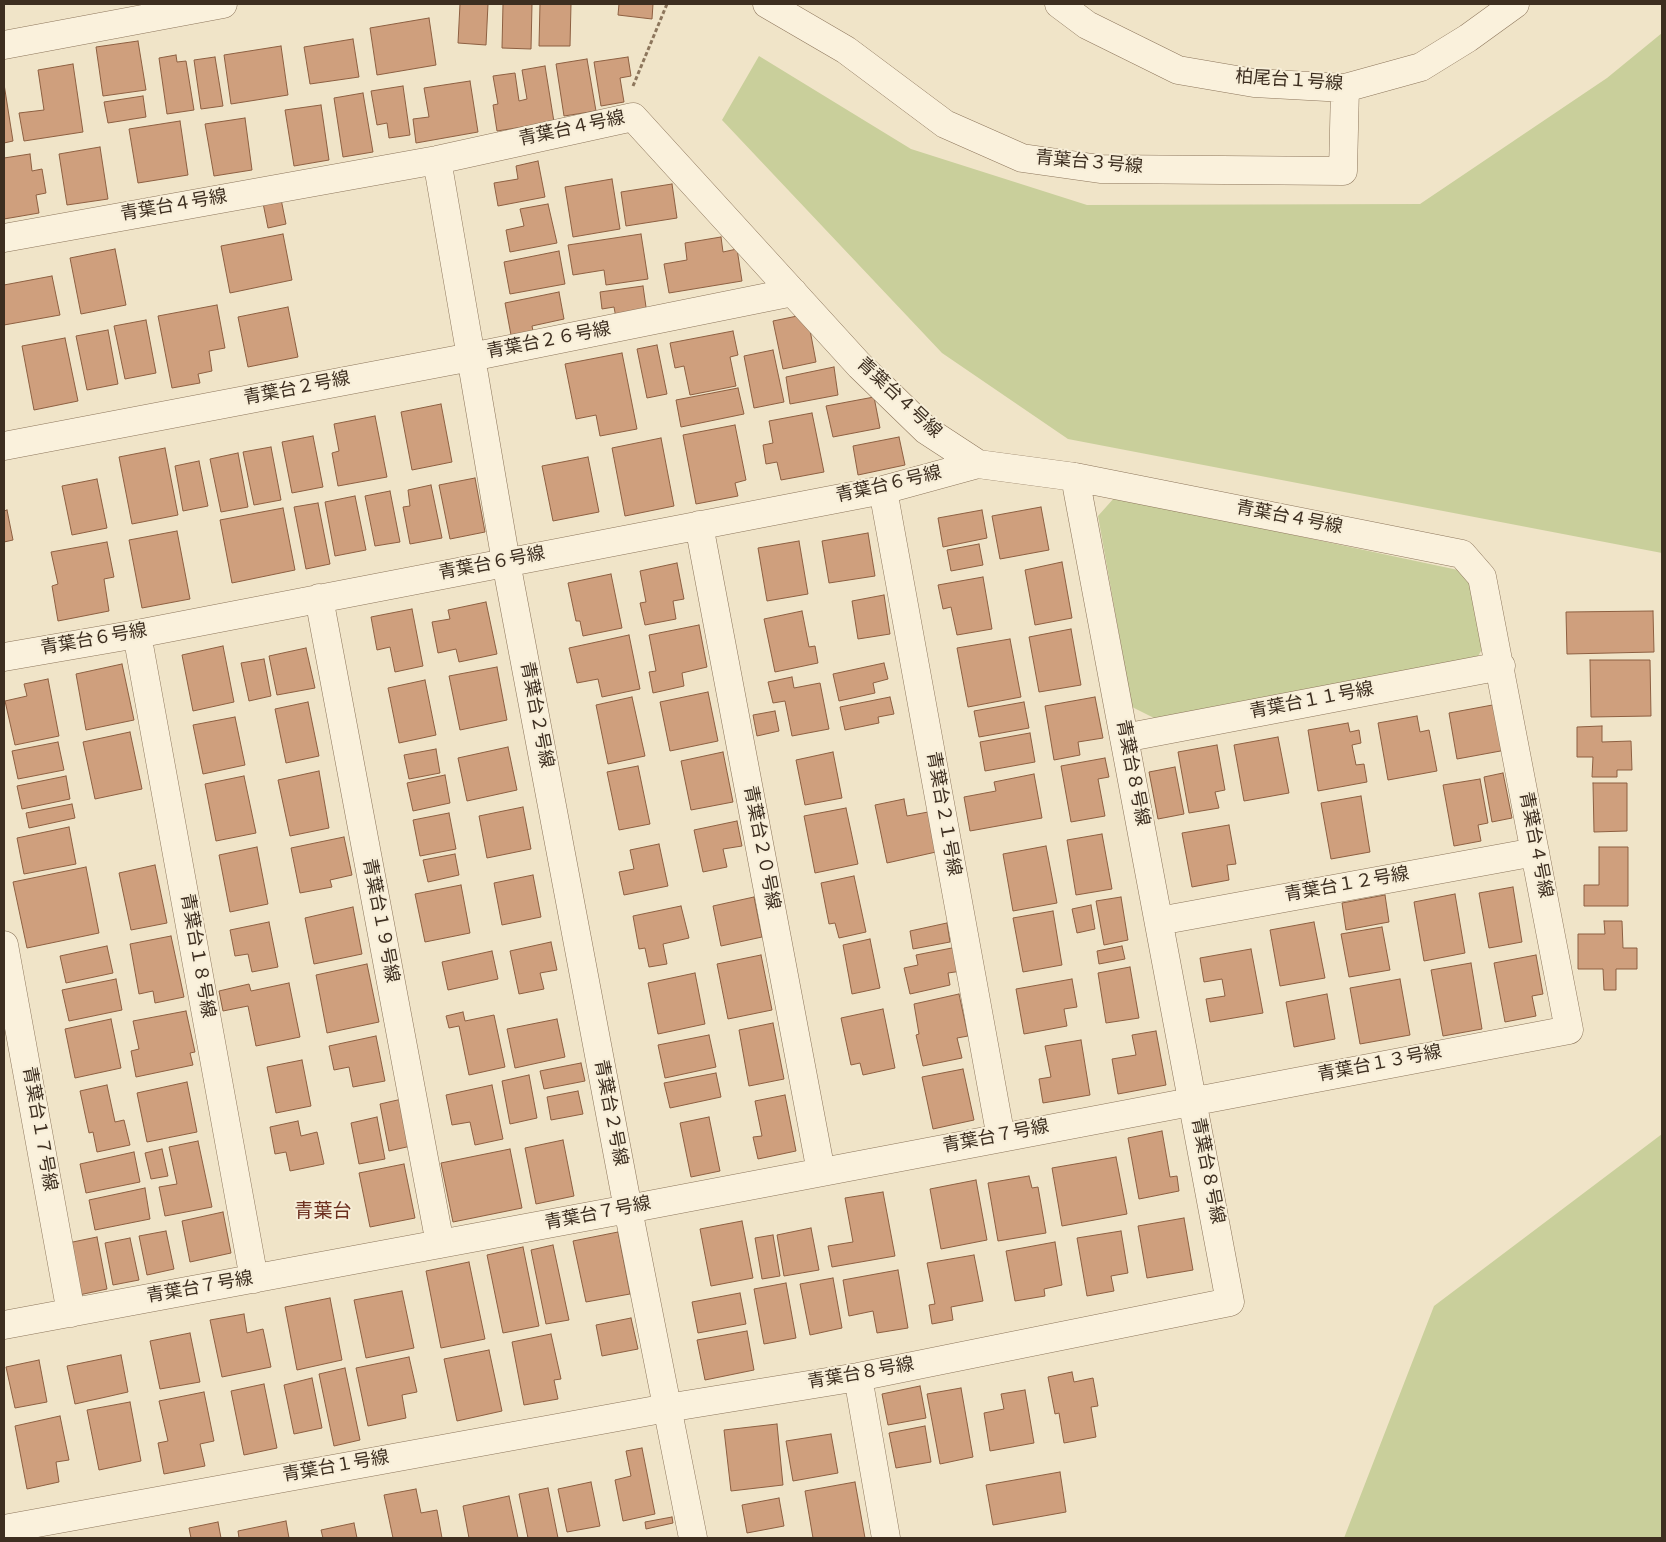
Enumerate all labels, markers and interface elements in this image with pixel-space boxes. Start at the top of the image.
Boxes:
street label: 柏尾台１号線 [1234,67,1344,97]
street label: 青葉台４号線 [517,108,627,152]
street label: 青葉台３号線 [1034,149,1144,179]
street label: 青葉台４号線 [119,187,229,227]
street label: 青葉台２６号線 [485,319,613,365]
street label: 青葉台４号線 [851,354,945,444]
street label: 青葉台２号線 [242,369,352,411]
street label: 青葉台６号線 [834,463,944,509]
street label: 青葉台４号線 [1234,498,1344,540]
street label: 青葉台６号線 [437,544,547,586]
street label: 青葉台６号線 [39,621,149,661]
street label: 青葉台２号線 [514,660,556,770]
street label: 青葉台１１号線 [1248,679,1376,725]
street label: 青葉台８号線 [1110,718,1152,828]
street label: 青葉台２１号線 [920,750,964,878]
street label: 青葉台２０号線 [737,784,783,912]
street label: 青葉台４号線 [1513,790,1555,900]
street label: 青葉台１９号線 [356,857,402,985]
street label: 青葉台１２号線 [1283,864,1411,908]
street label: 青葉台１８号線 [174,892,218,1020]
street label: 青葉台１３号線 [1316,1042,1444,1088]
street label: 青葉台２号線 [588,1058,630,1168]
street label: 青葉台１７号線 [16,1065,60,1193]
street label: 青葉台８号線 [1185,1116,1227,1226]
street label: 青葉台７号線 [941,1117,1051,1159]
street label: 青葉台７号線 [543,1194,653,1236]
district label: 青葉台 [295,1202,351,1224]
street label: 青葉台７号線 [145,1269,255,1309]
street label: 青葉台８号線 [806,1355,916,1395]
street label: 青葉台１号線 [281,1448,391,1488]

